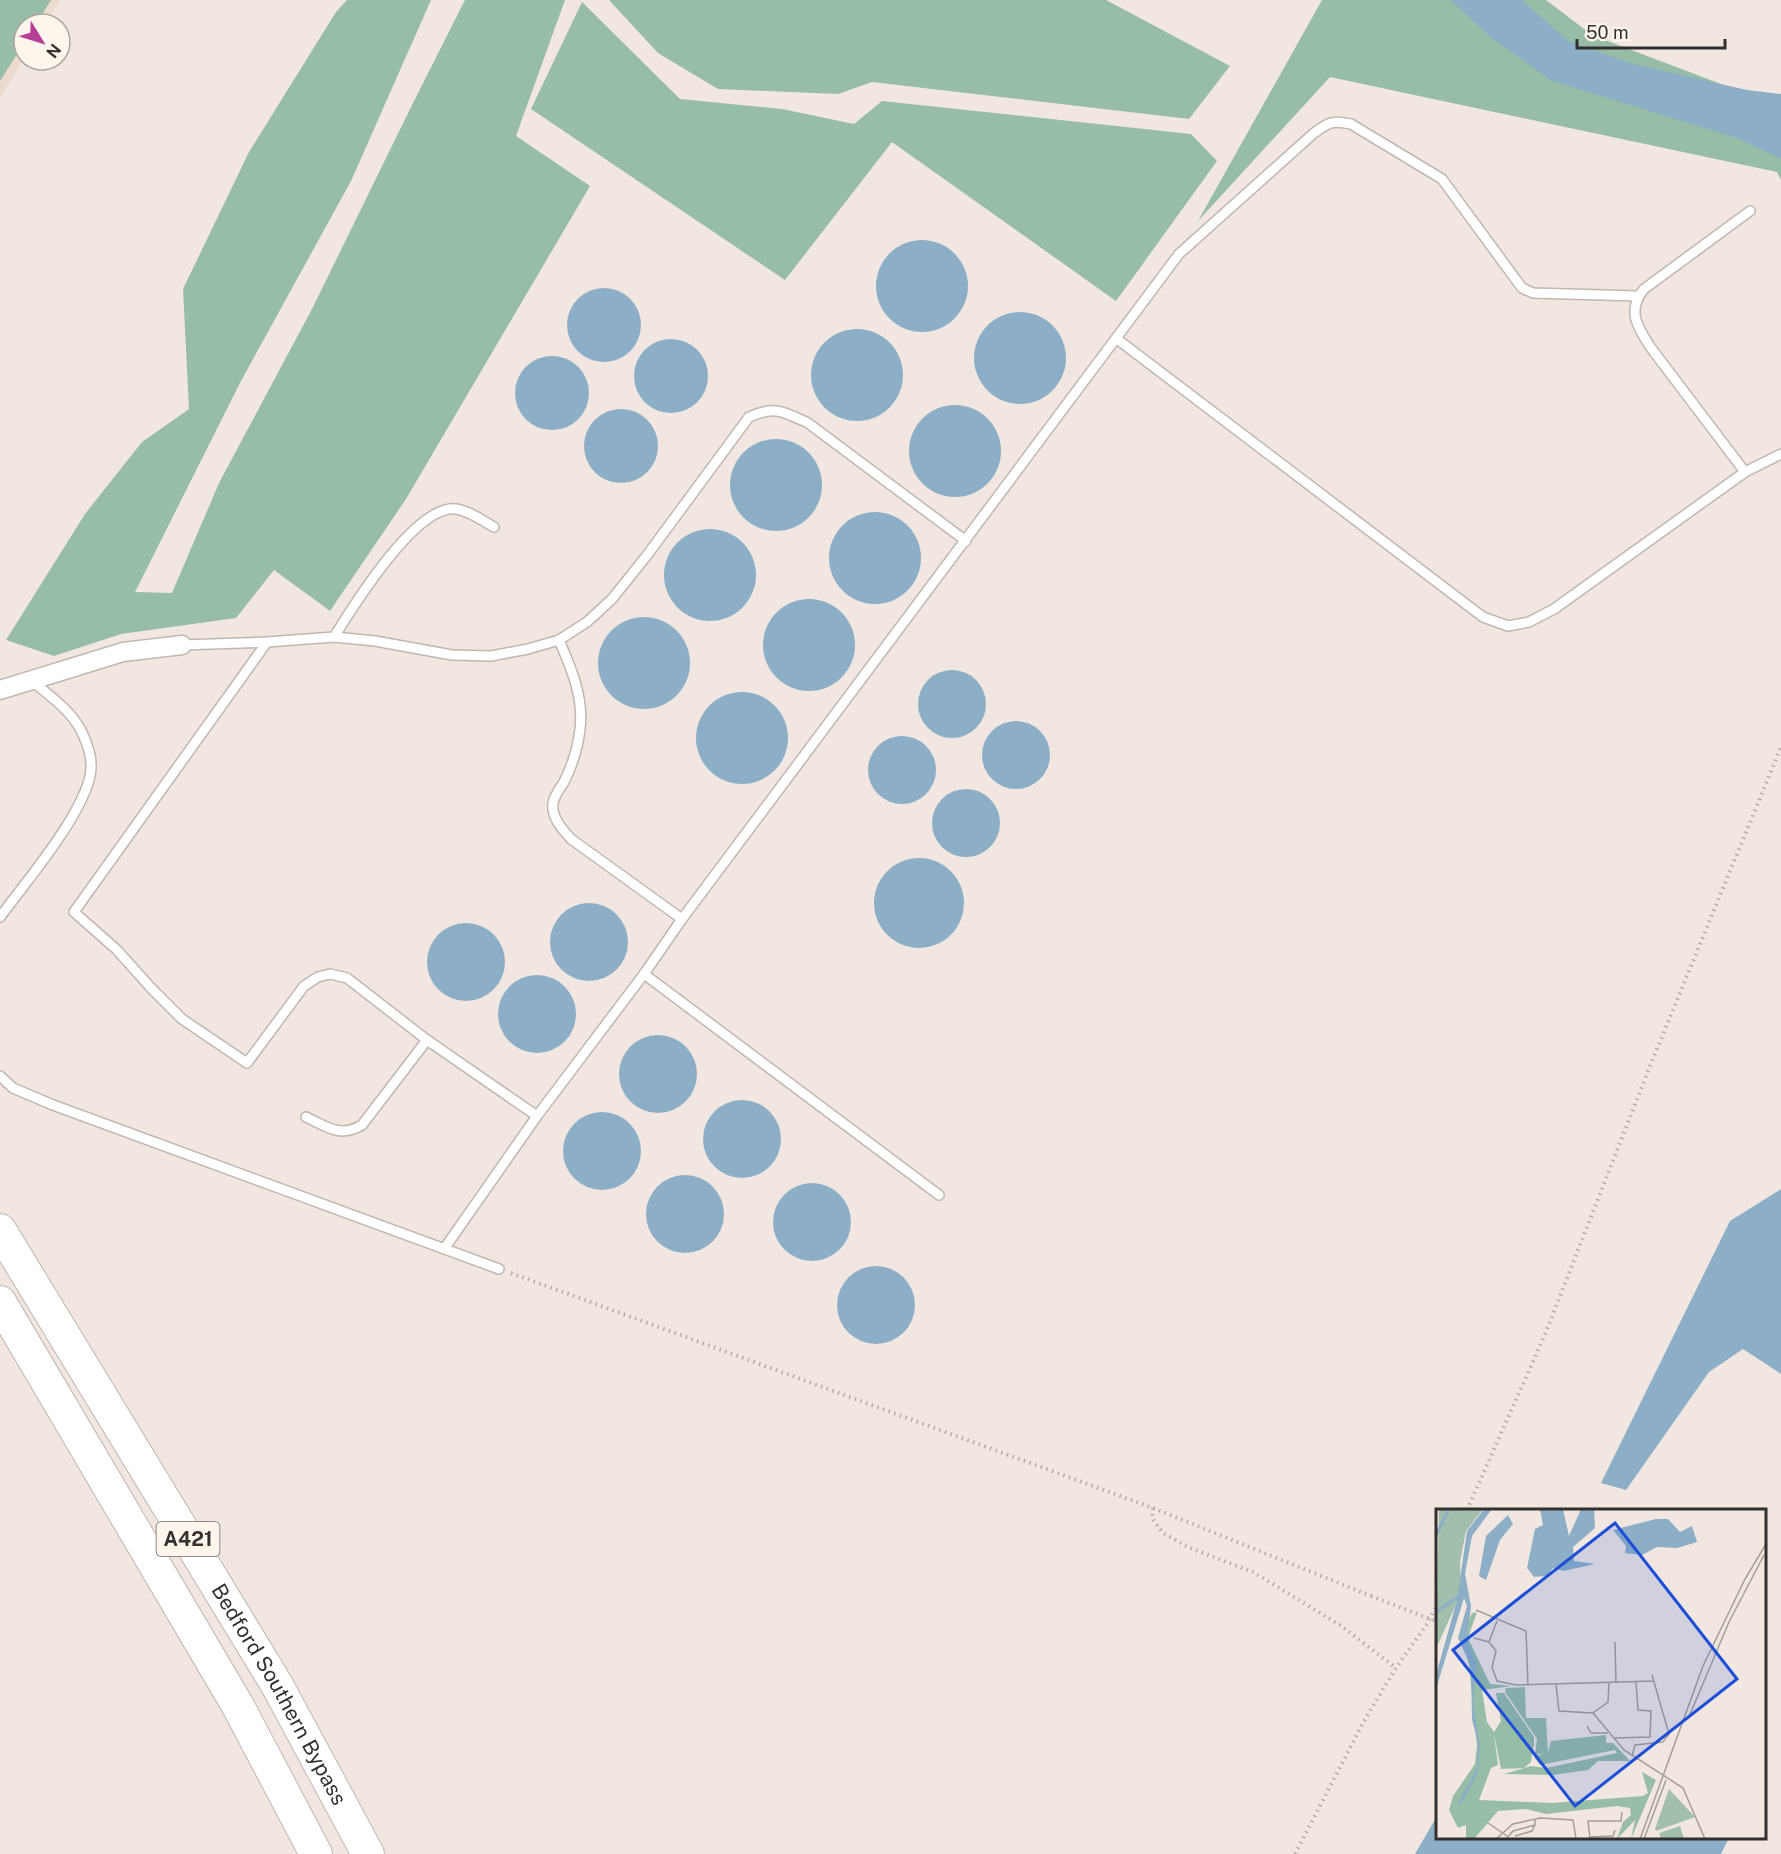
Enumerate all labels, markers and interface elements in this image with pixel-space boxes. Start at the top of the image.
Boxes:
north arrow [12,12,72,72]
scale bar [1577,12,1726,50]
text: 50 m [1586,22,1629,43]
text: N [42,40,65,62]
inset map [1436,1509,1766,1839]
road number: A421 [156,1522,219,1556]
street label: Bedford Southern Bypass [206,1579,352,1809]

